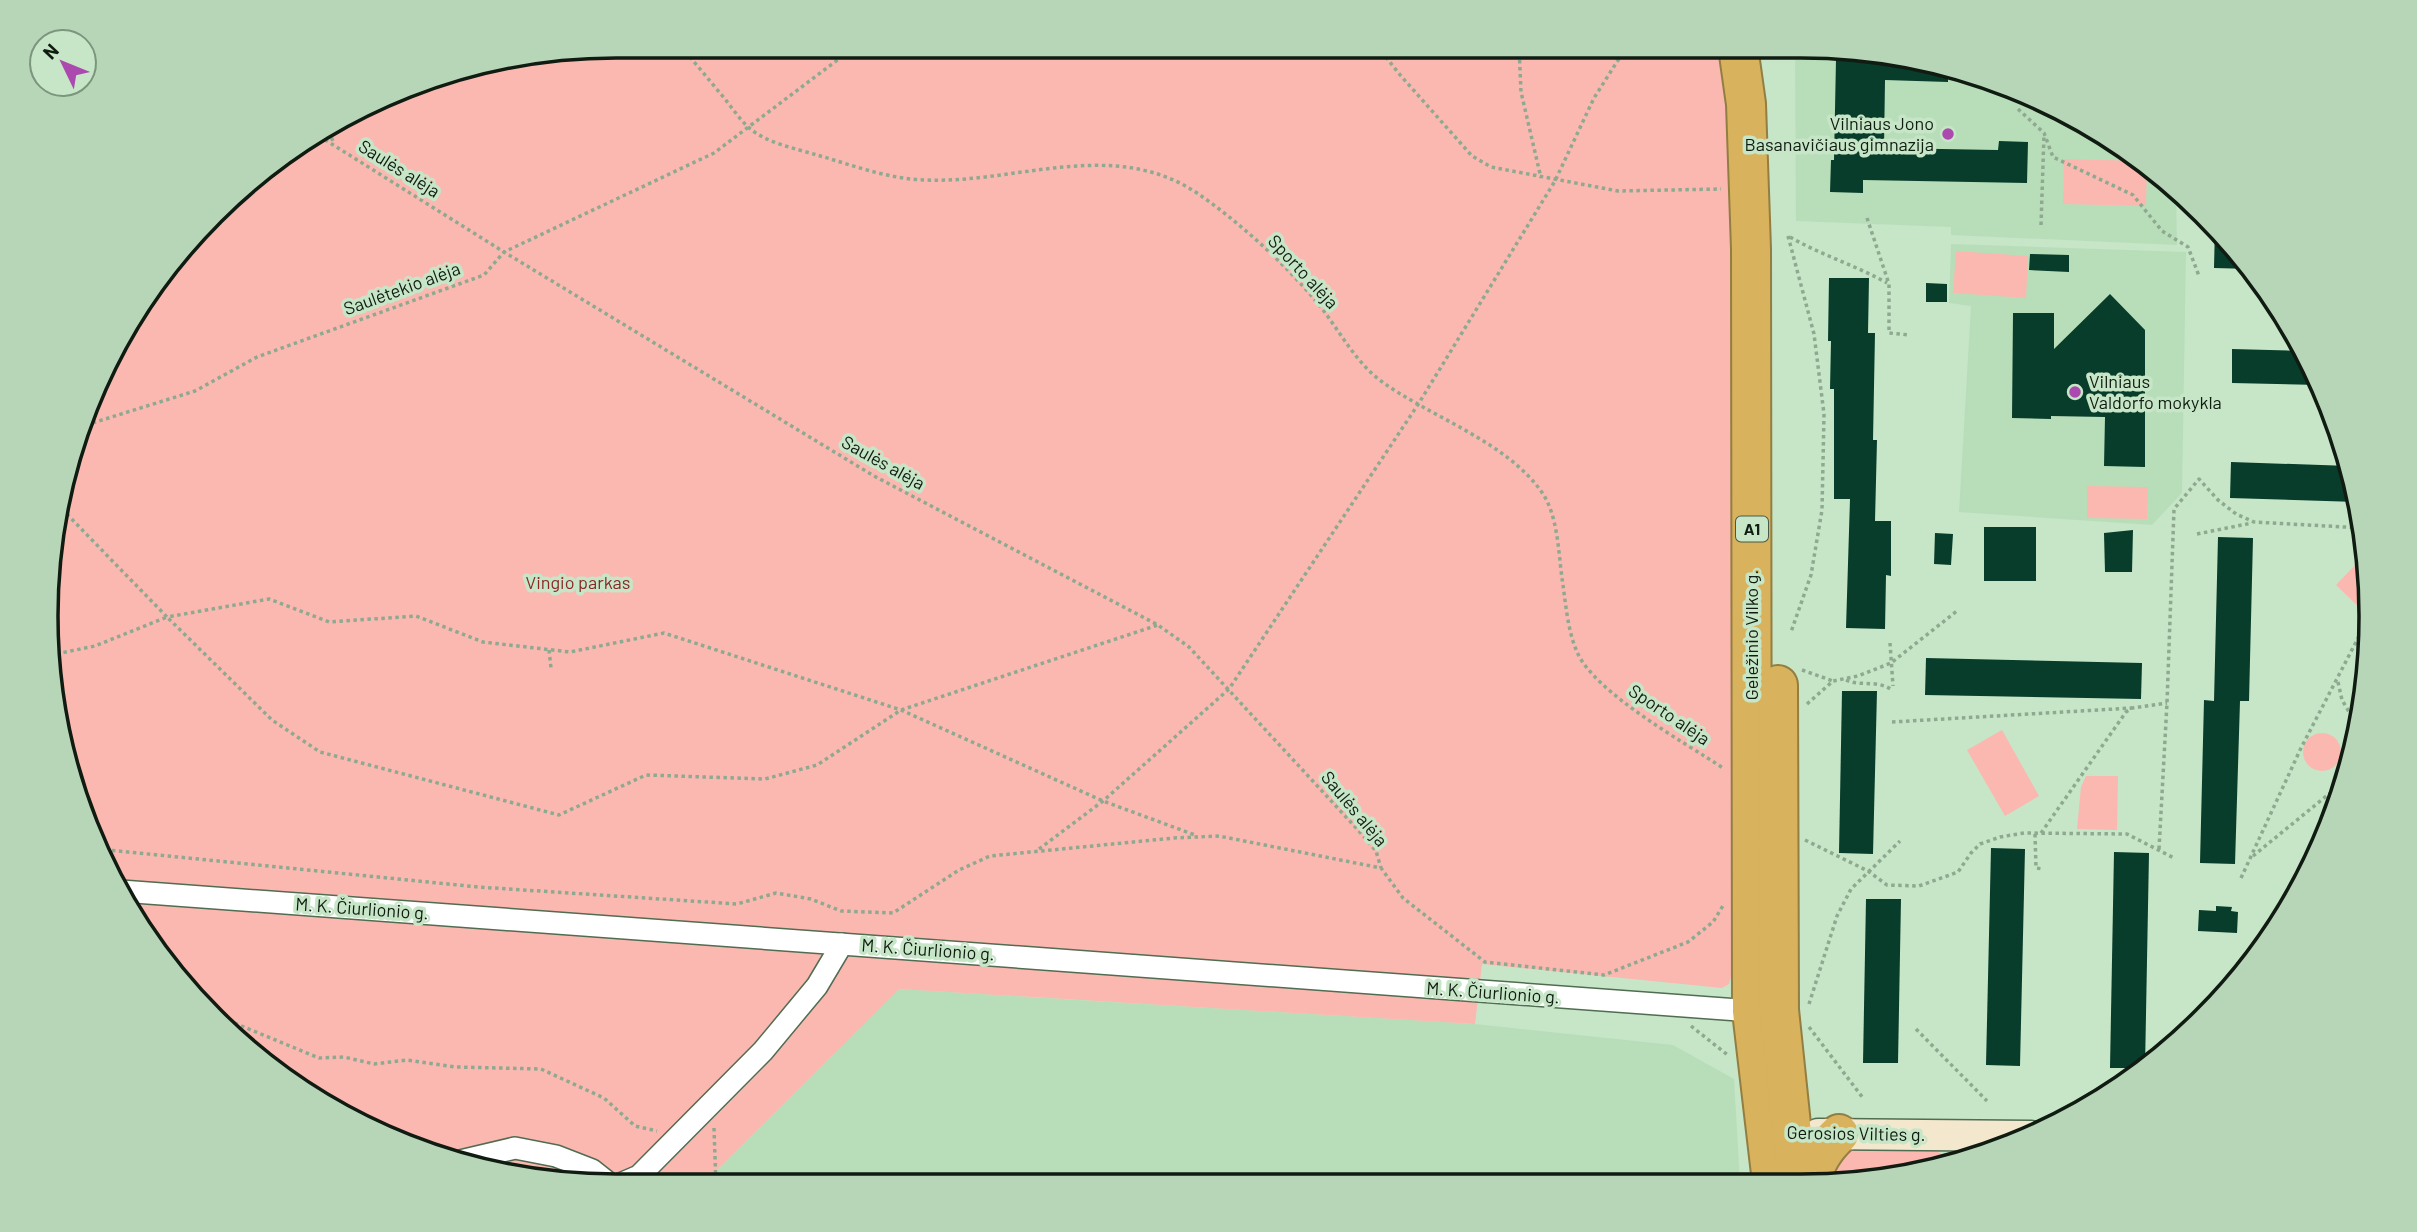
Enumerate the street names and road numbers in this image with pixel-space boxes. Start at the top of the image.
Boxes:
street label: Saulės alėja [355,135,444,202]
street label: Sporto alėja [1264,230,1344,313]
street label: Saulėtekio alėja [340,257,463,319]
street label: Saulės alėja [838,430,929,494]
road number: A1 [1736,516,1768,542]
street label: Geležinio Vilko g. [1740,570,1762,700]
street label: Sporto alėja [1625,679,1714,749]
street label: Saulės alėja [1317,766,1393,851]
street label: M. K. Čiurlionio g. [295,892,430,924]
street label: M. K. Čiurlionio g. [861,933,996,965]
street label: M. K. Čiurlionio g. [1426,976,1561,1008]
street label: Gerosios Vilties g. [1786,1121,1926,1145]

